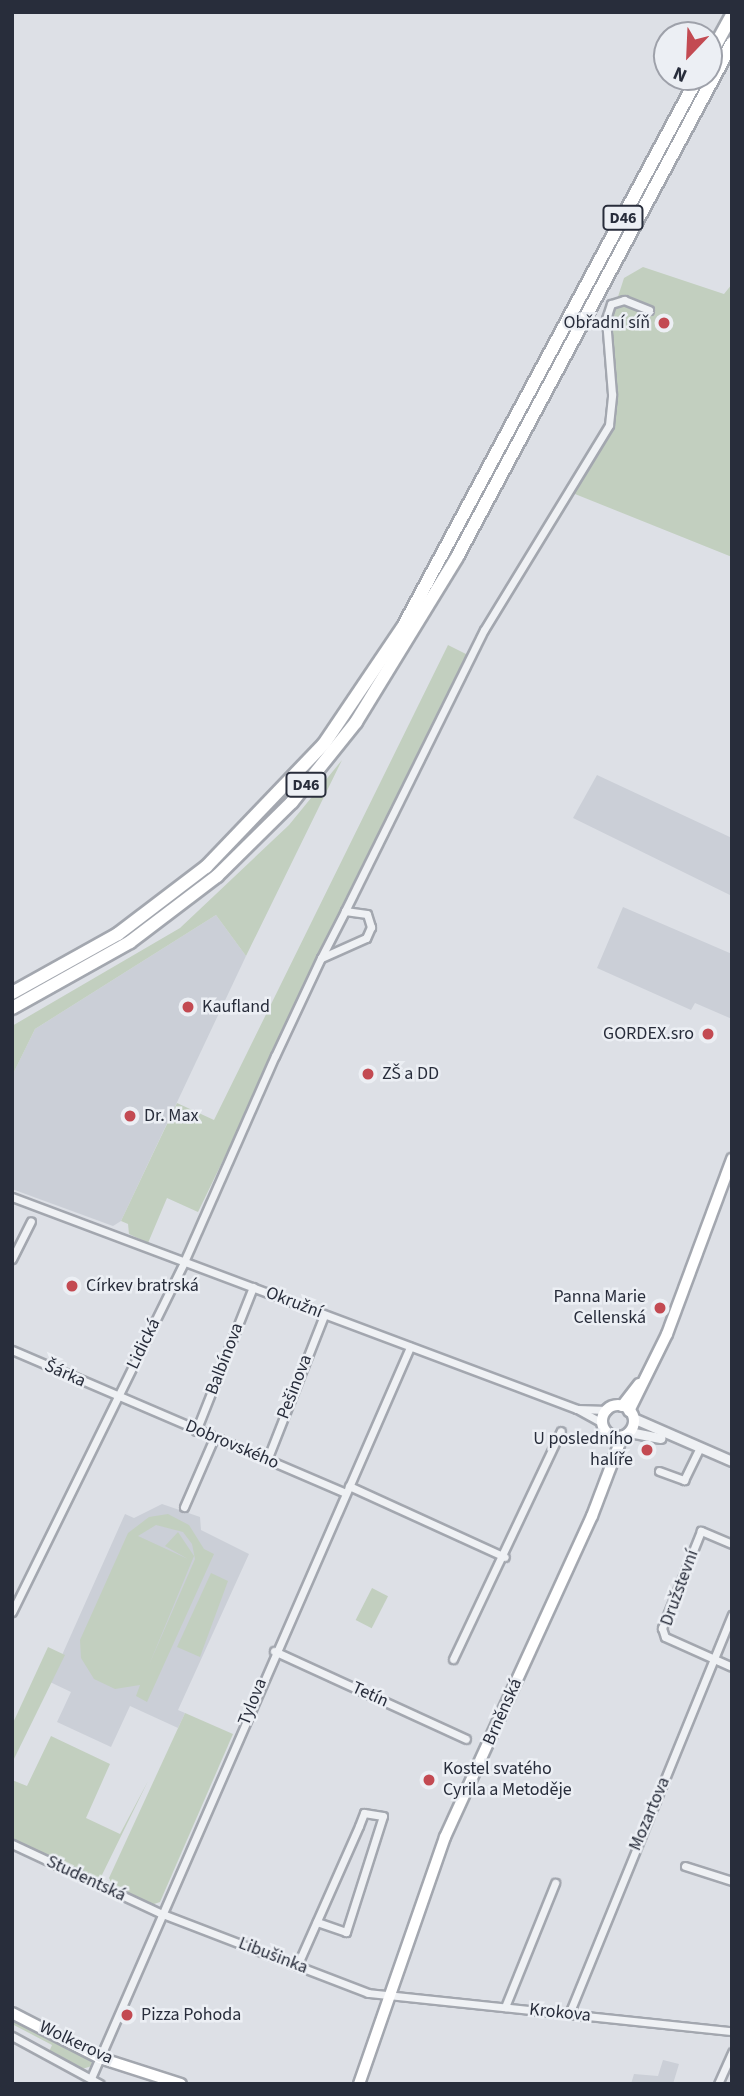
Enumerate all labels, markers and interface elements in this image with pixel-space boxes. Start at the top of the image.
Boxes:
north arrow [653,21,723,91]
text: N [669,59,691,89]
road number: D46 [602,206,644,230]
place label: Obřadní síň [564,312,650,334]
marker: Obřadní síň [656,315,672,331]
road number: D46 [285,772,327,798]
place label: Kaufland [202,996,270,1018]
marker: Kaufland [180,999,196,1015]
place label: GORDEX.sro [603,1023,694,1045]
marker: GORDEX.sro [700,1026,716,1042]
place label: ZŠ a DD [382,1063,439,1085]
marker: ZŠ a DD [360,1066,376,1082]
place label: Dr. Max [144,1105,199,1127]
marker: Dr. Max [122,1108,138,1124]
place label: Církev bratrská [86,1275,199,1297]
marker: Církev bratrská [64,1278,80,1294]
street label: Okružní [263,1282,325,1324]
place label: Panna Marie Cellenská [553,1287,646,1330]
marker: Panna Marie Cellenská [652,1300,668,1316]
street label: Lidická [123,1315,165,1373]
street label: Balbínova [201,1320,249,1398]
street label: Pešinova [273,1352,317,1422]
street label: Šárka [41,1355,89,1393]
street label: Dobrovského [182,1416,282,1474]
place label: U posledního halíře [533,1429,633,1472]
marker: U posledního halíře [639,1442,655,1458]
street label: Družstevní [656,1547,704,1629]
street label: Tylova [234,1675,272,1729]
street label: Brněnská [479,1675,527,1749]
street label: Tetín [348,1677,392,1713]
place label: Kostel svatého Cyrila a Metoděje [443,1759,572,1802]
marker: Kostel svatého Cyrila a Metoděje [421,1772,437,1788]
street label: Mozartova [625,1774,675,1854]
street label: Studentská [43,1851,129,1907]
street label: Libušinka [235,1933,311,1979]
street label: Krokova [528,1999,592,2027]
place label: Pizza Pohoda [141,2004,241,2026]
marker: Pizza Pohoda [119,2007,135,2023]
street label: Wolkerova [36,2017,116,2069]

